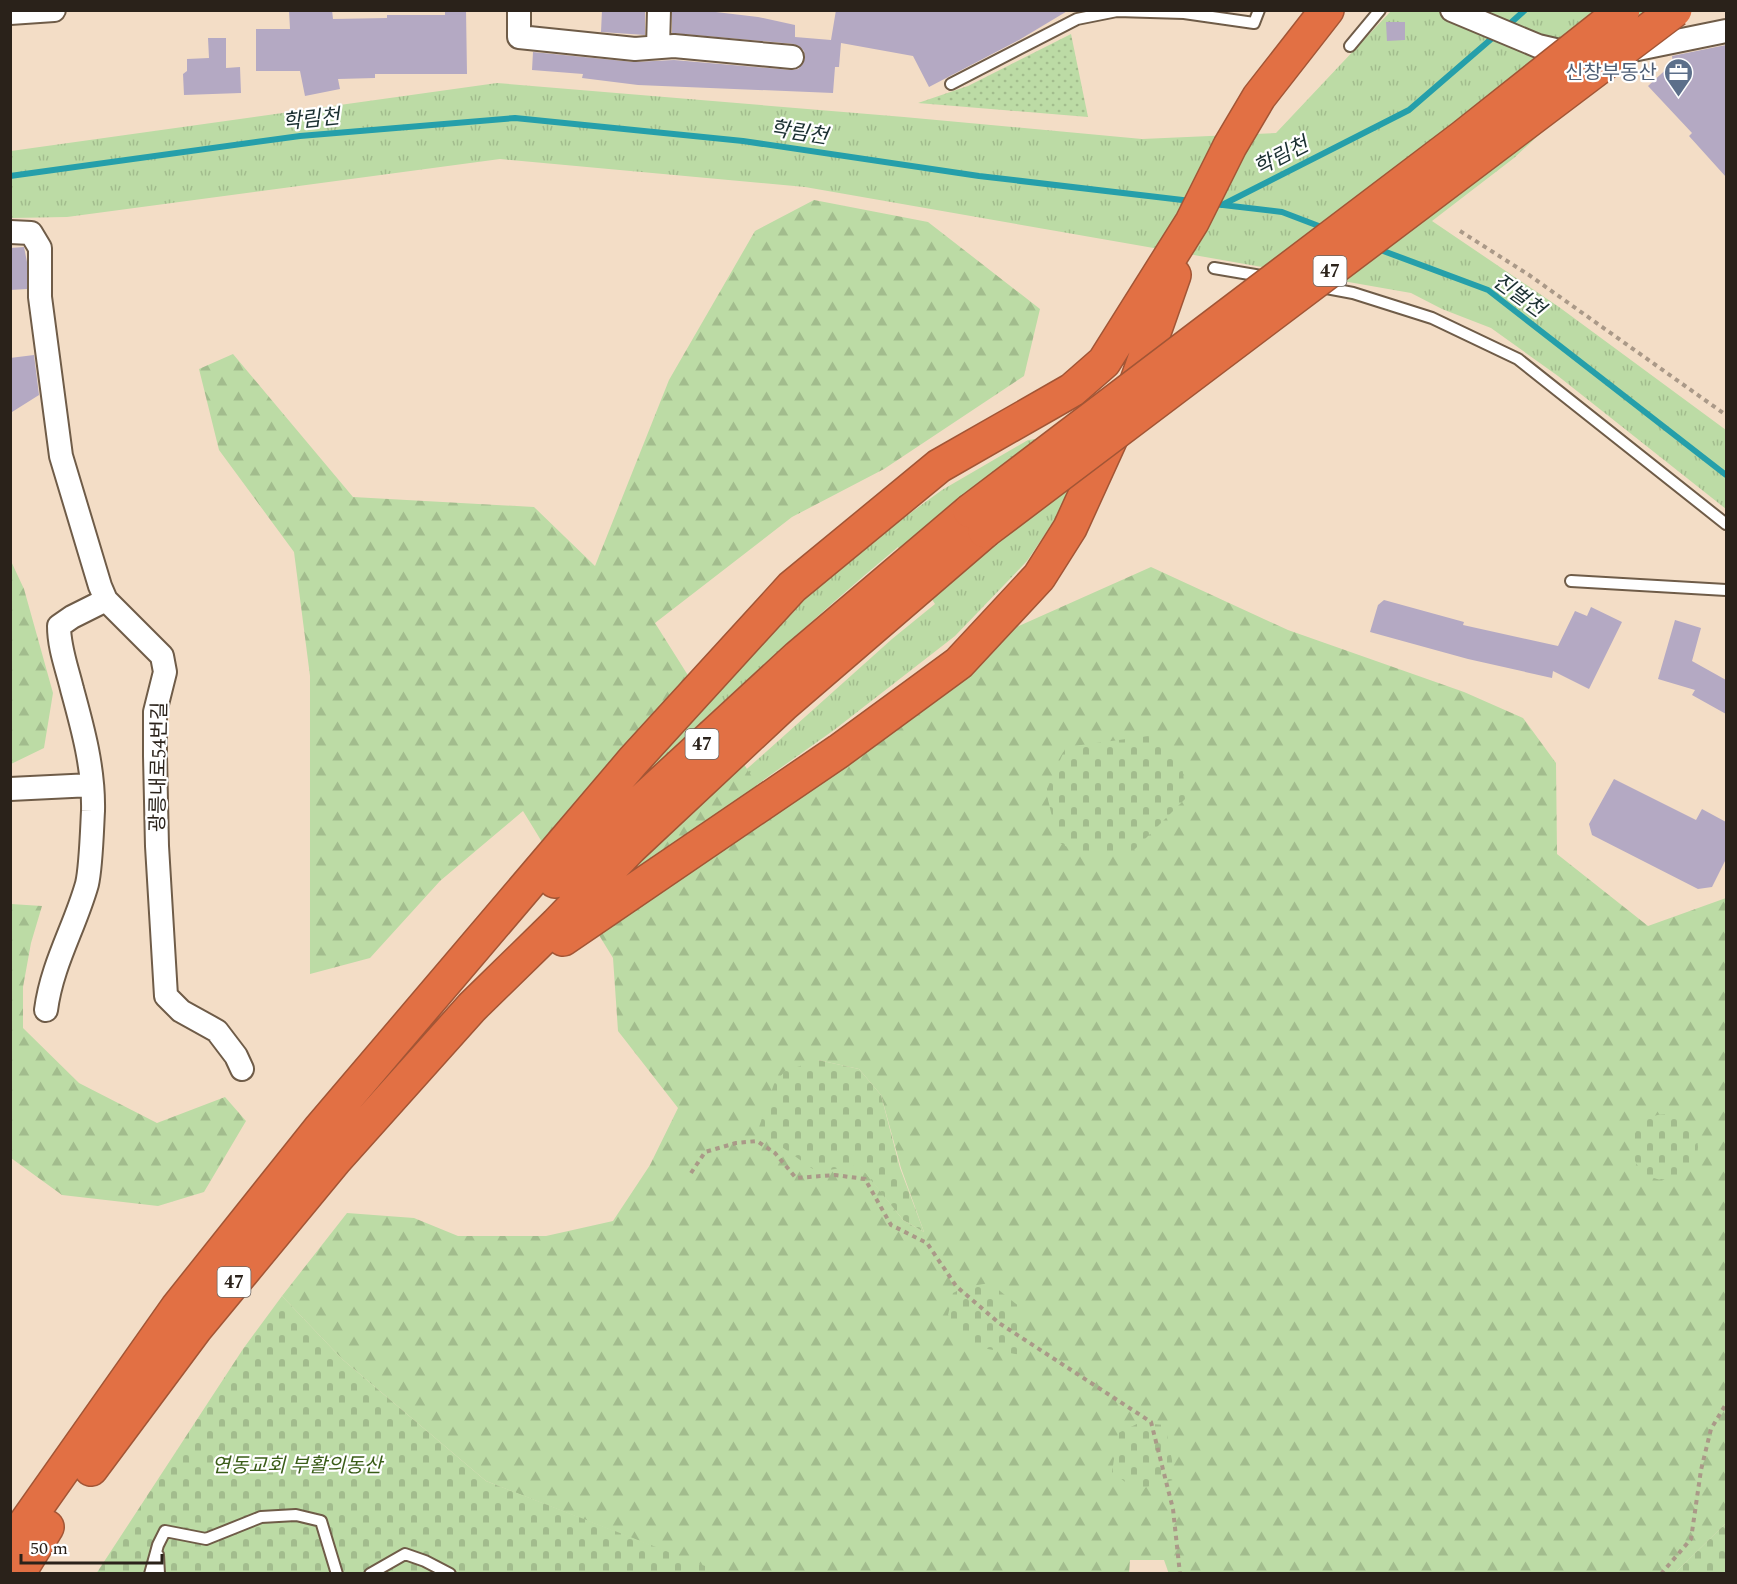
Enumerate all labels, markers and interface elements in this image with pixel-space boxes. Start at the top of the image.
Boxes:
office icon: 신창부동산 [1662,56,1694,98]
place label: 신창부동산 [1565,58,1657,88]
water label: 학림천 [281,101,344,139]
water label: 학림천 [768,113,833,154]
water label: 학림천 [1248,128,1317,184]
road number: 47 [1314,256,1346,286]
water label: 진벌천 [1486,266,1553,327]
street label: 광릉내로54번길 [143,702,175,832]
road number: 47 [686,729,718,759]
road number: 47 [218,1267,250,1297]
park label: 연동교회 부활의동산 [212,1451,385,1481]
scale bar [21,1527,162,1565]
text: 50 m [30,1535,68,1562]

